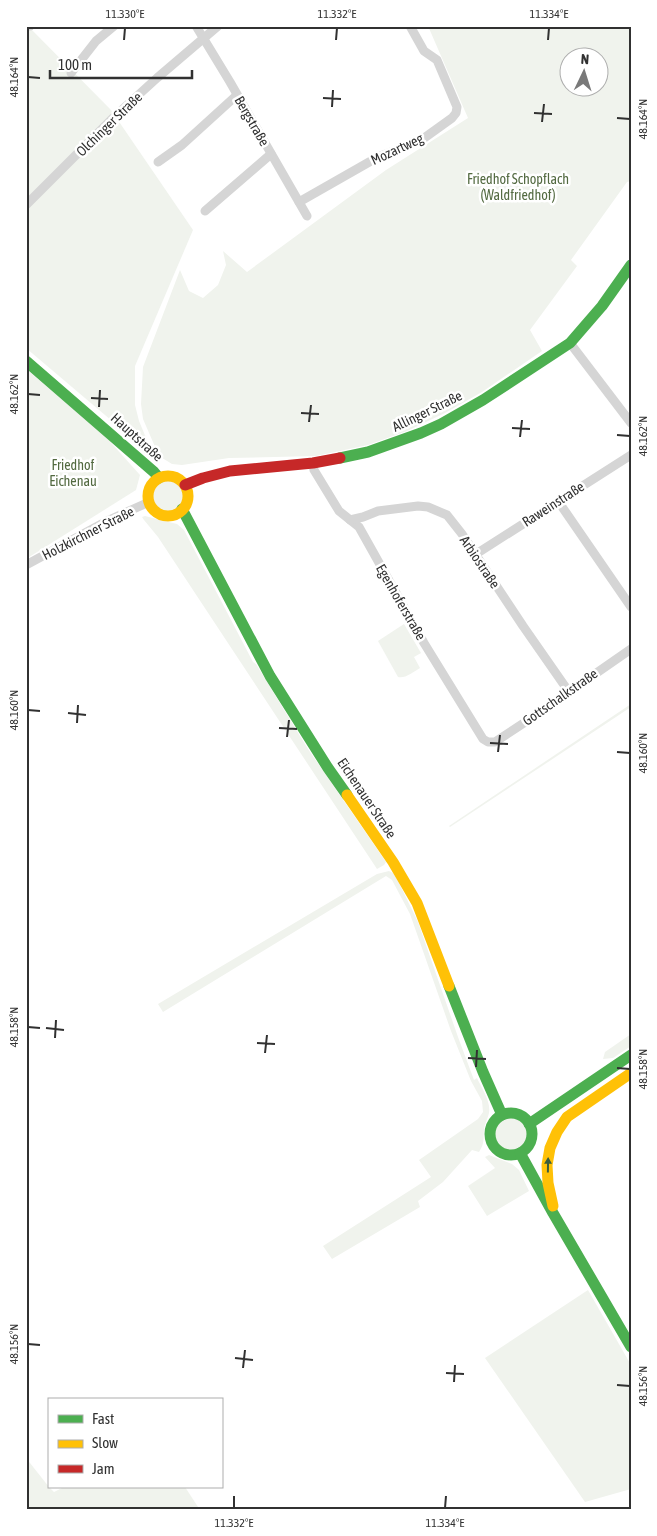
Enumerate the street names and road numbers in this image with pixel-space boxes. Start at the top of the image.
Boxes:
street label: Olchinger Straße [73,89,145,159]
street label: Bergstraße [231,93,273,149]
street label: Mozartweg [368,130,426,168]
street label: Allinger Straße [389,387,465,435]
street label: Hauptstraße [108,410,166,464]
street label: Raweinstraße [519,478,587,530]
street label: Holzkirchner Straße [39,503,137,563]
street label: Arbiostraße [457,533,503,591]
street label: Egenhoferstraße [373,561,429,643]
street label: Gottschalkstraße [520,665,600,729]
street label: Eichenauer Straße [334,755,400,841]

